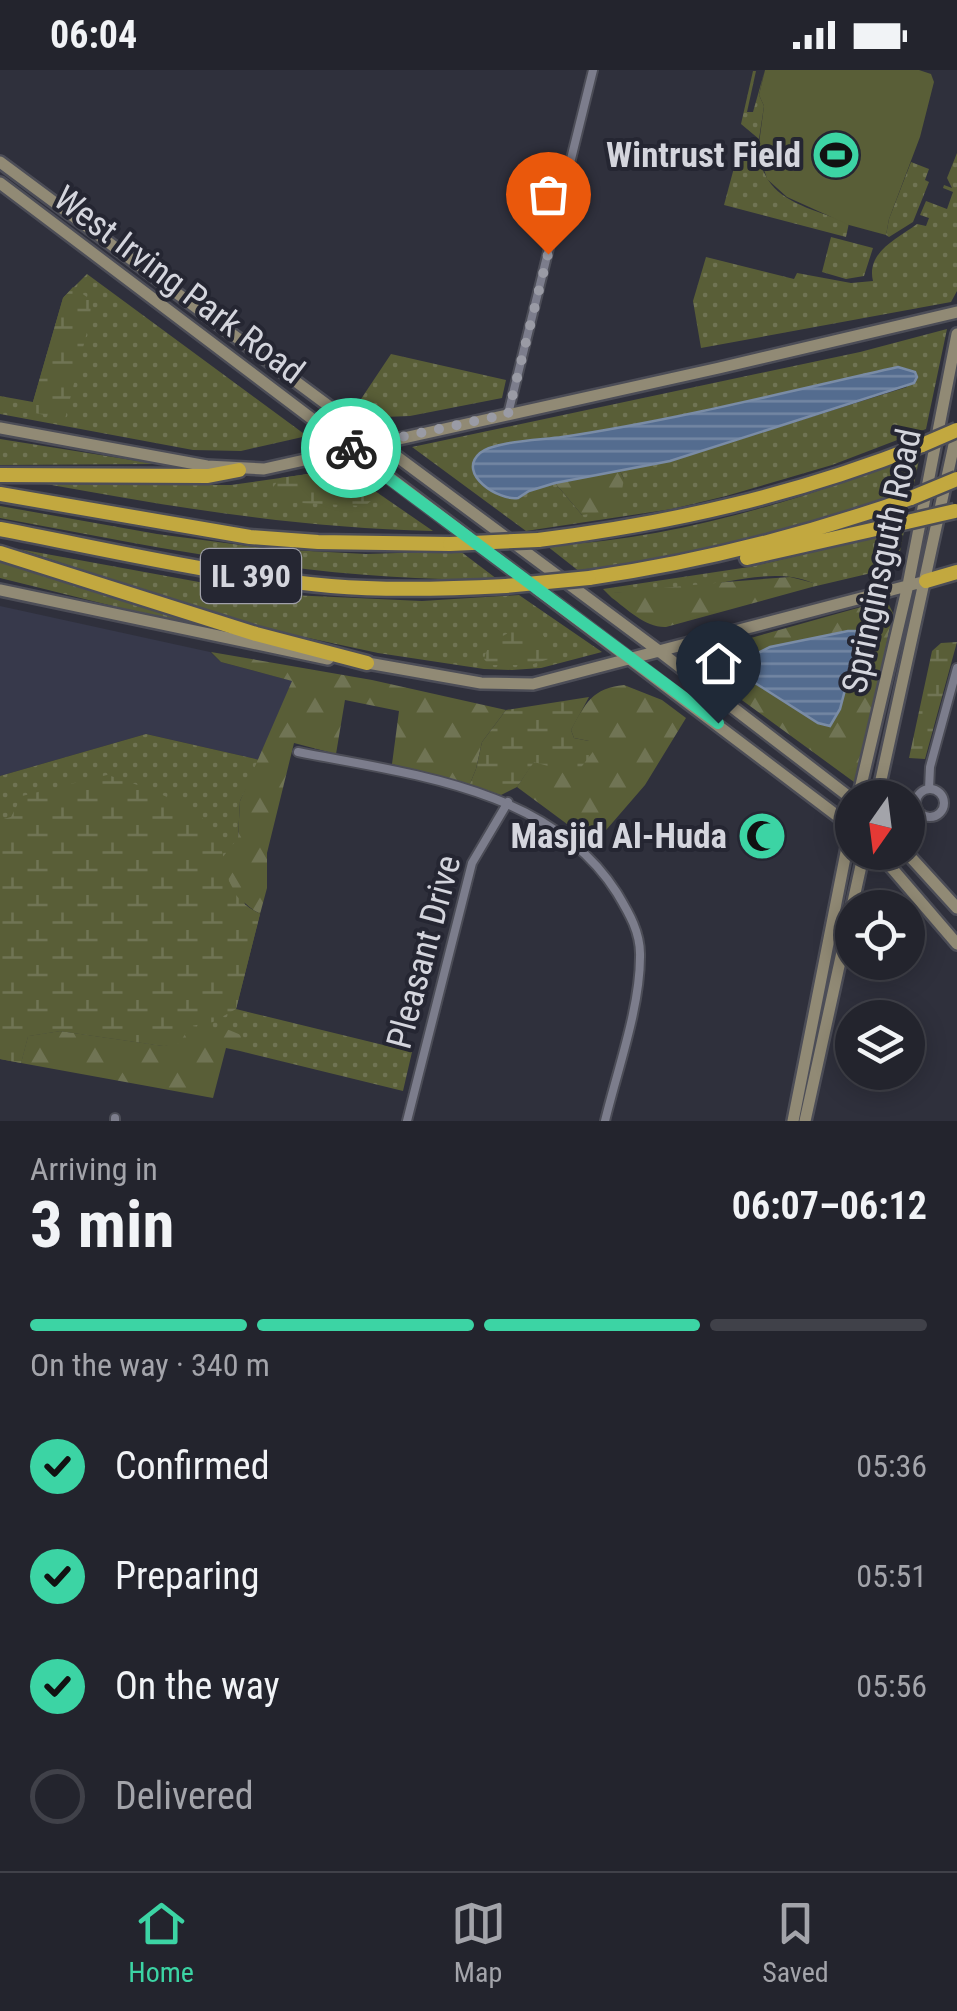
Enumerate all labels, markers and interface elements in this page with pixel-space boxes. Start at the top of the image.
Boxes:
text: 06:04 [50,13,137,57]
sports icon: Wintrust Field [810,129,862,181]
place label: Wintrust Field [606,135,801,176]
pin [506,152,591,255]
icon: bag [521,167,576,222]
street label: West Irving Park Road [46,178,312,392]
courier [301,398,401,498]
icon: bike [324,421,379,476]
street label: Springinsguth Road [834,425,930,697]
road number: IL 390 [201,549,301,603]
pin [676,621,761,724]
icon: home [691,636,746,691]
north arrow [835,780,925,870]
map controls [835,780,925,1090]
mosque icon: Masjid Al-Huda [736,810,788,862]
place label: Masjid Al-Huda [510,816,727,857]
street label: Pleasant Drive [379,851,469,1053]
button: locate [835,890,925,980]
button: layers [835,1000,925,1090]
text: Arriving in [30,1150,158,1188]
text: 06:07–06:12 [732,1184,927,1228]
text: 3 min [30,1187,174,1263]
text: On the way · 340 m [30,1346,270,1384]
icon: check [30,1439,85,1494]
text: Confirmed [115,1444,270,1488]
text: 05:36 [856,1447,927,1485]
icon: check [30,1549,85,1604]
text: Preparing [115,1554,260,1598]
text: 05:51 [856,1557,927,1595]
icon: check [30,1659,85,1714]
text: On the way [115,1664,280,1708]
text: 05:56 [856,1667,927,1705]
text: Delivered [115,1774,254,1818]
tab: Home [128,1896,194,1989]
tab: Map [451,1896,506,1989]
tab: Saved [762,1896,829,1989]

